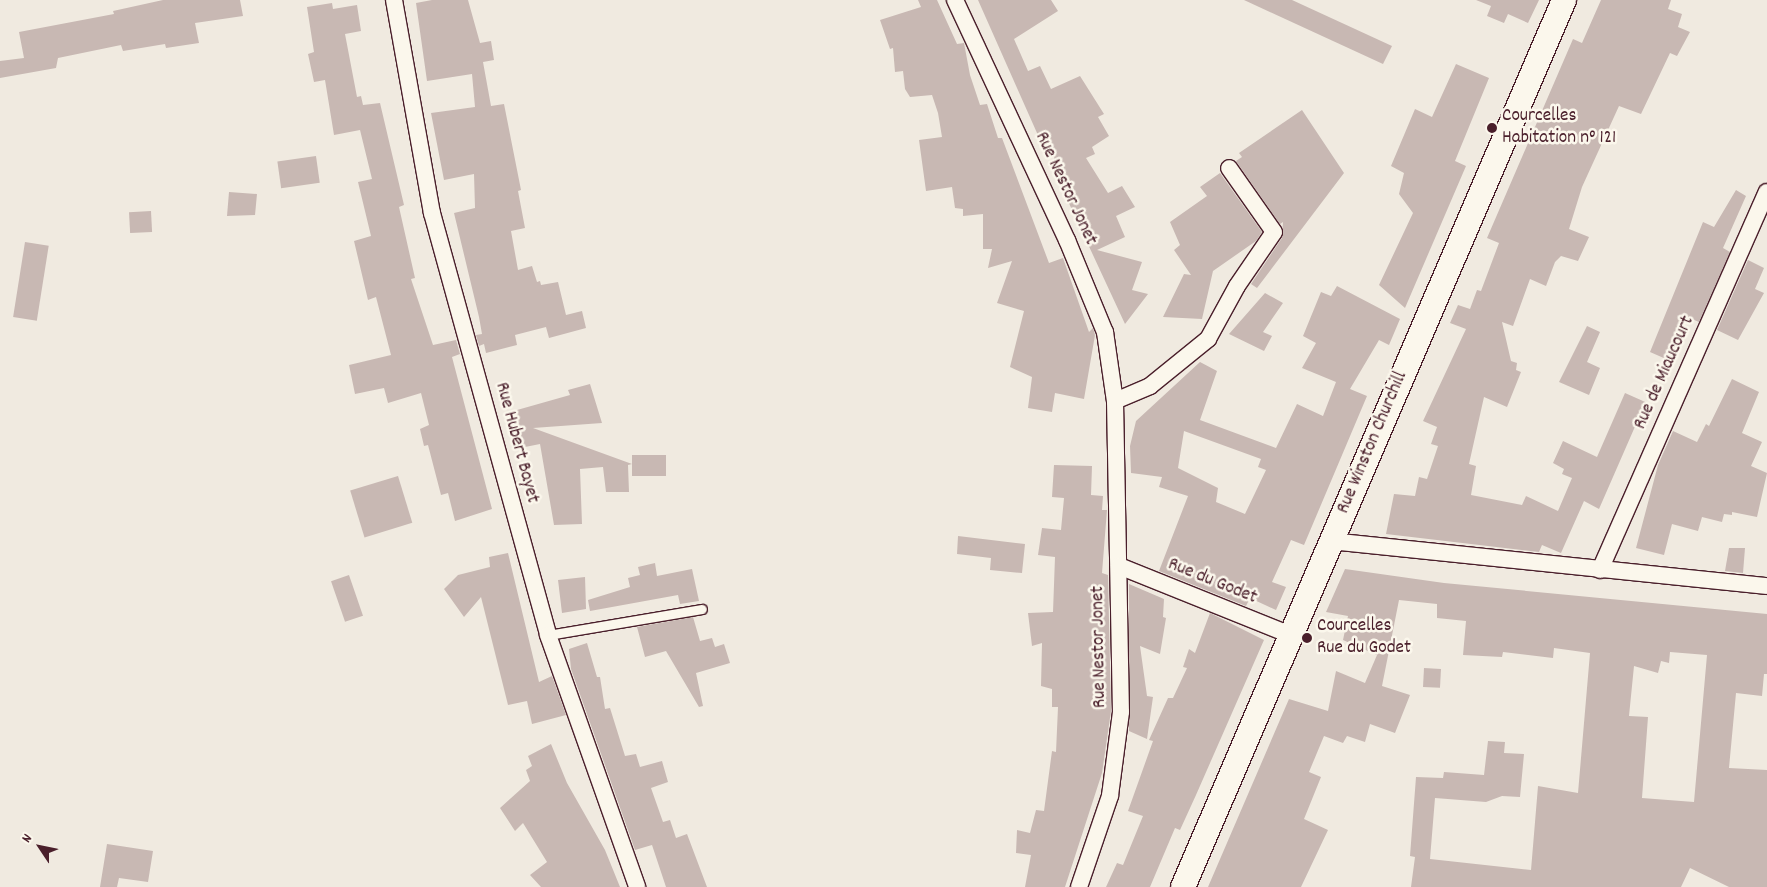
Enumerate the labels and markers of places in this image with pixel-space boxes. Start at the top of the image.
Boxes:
place label: Courcelles Habitation n° 121 [1502,106,1616,150]
marker: Courcelles Habitation n° 121 [1486,122,1498,134]
place label: Courcelles Rue du Godet [1317,616,1411,660]
marker: Courcelles Rue du Godet [1301,632,1313,644]

